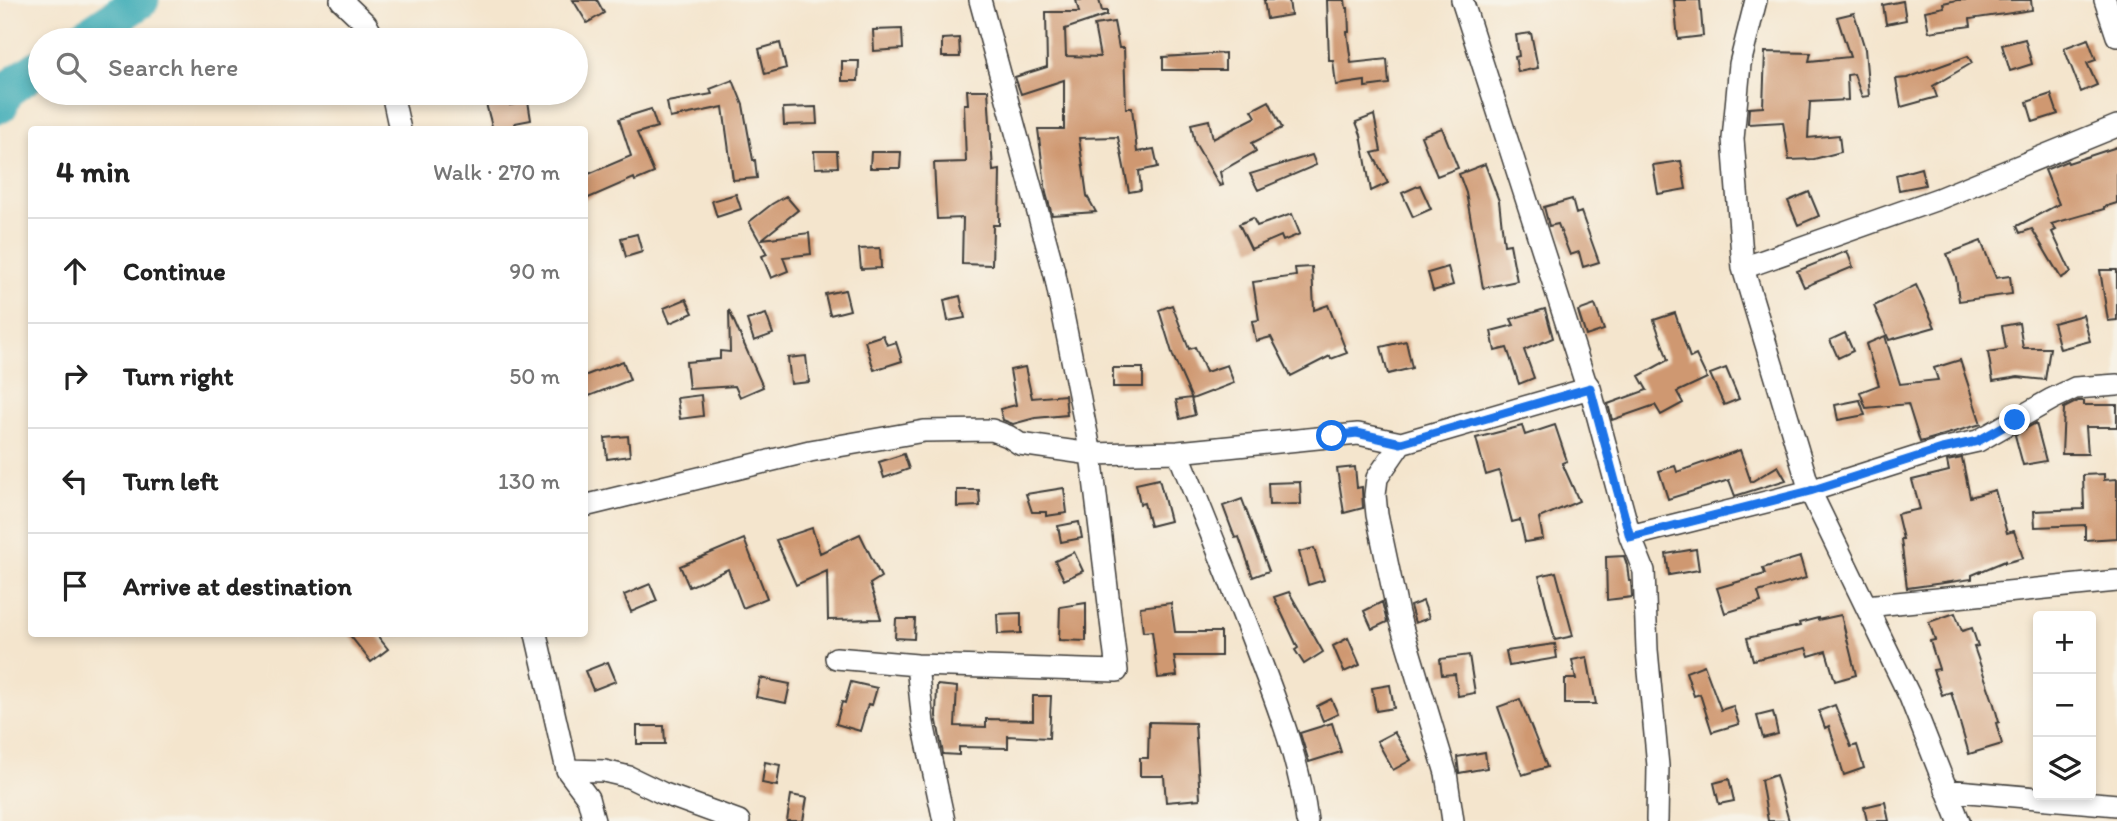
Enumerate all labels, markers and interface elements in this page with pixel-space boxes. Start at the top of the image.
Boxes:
search box [28,28,588,105]
icon: search [52,48,90,86]
text: Search here [108,51,238,83]
text: 4 min [56,153,130,190]
text: Walk · 270 m [433,158,560,186]
icon: ahead [56,252,94,290]
text: Continue [123,255,226,287]
text: 90 m [509,257,560,285]
icon: right [56,357,94,395]
text: Turn right [123,360,234,392]
text: 50 m [509,362,560,390]
route end [1999,404,2030,435]
route start [1316,420,1347,451]
icon: left [56,462,94,500]
text: Turn left [123,465,219,497]
text: 130 m [498,467,560,495]
icon: arrive [56,567,94,605]
text: Arrive at destination [123,570,352,602]
map controls [2033,611,2096,800]
button: + [2033,611,2096,674]
button: − [2033,674,2096,737]
button: layers [2033,737,2096,800]

